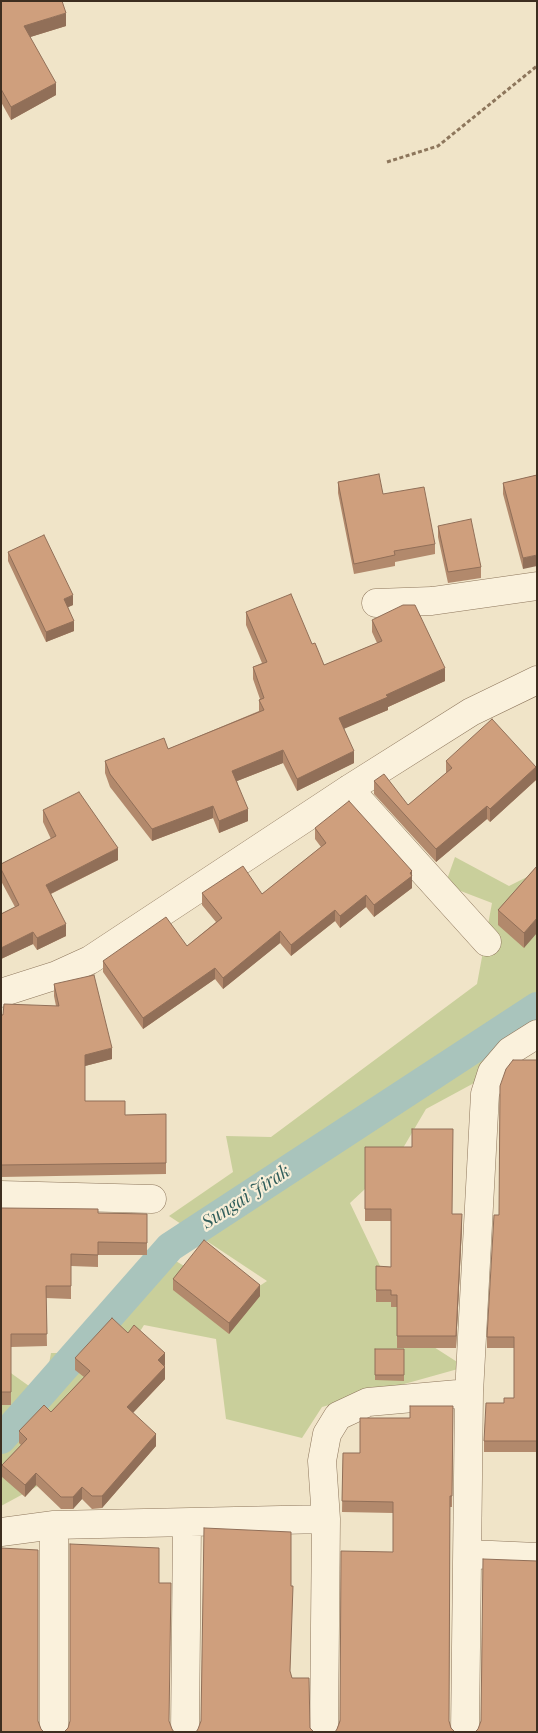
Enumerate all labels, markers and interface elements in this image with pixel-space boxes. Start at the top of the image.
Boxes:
water label: Sungai Jirak [198,1160,294,1234]

